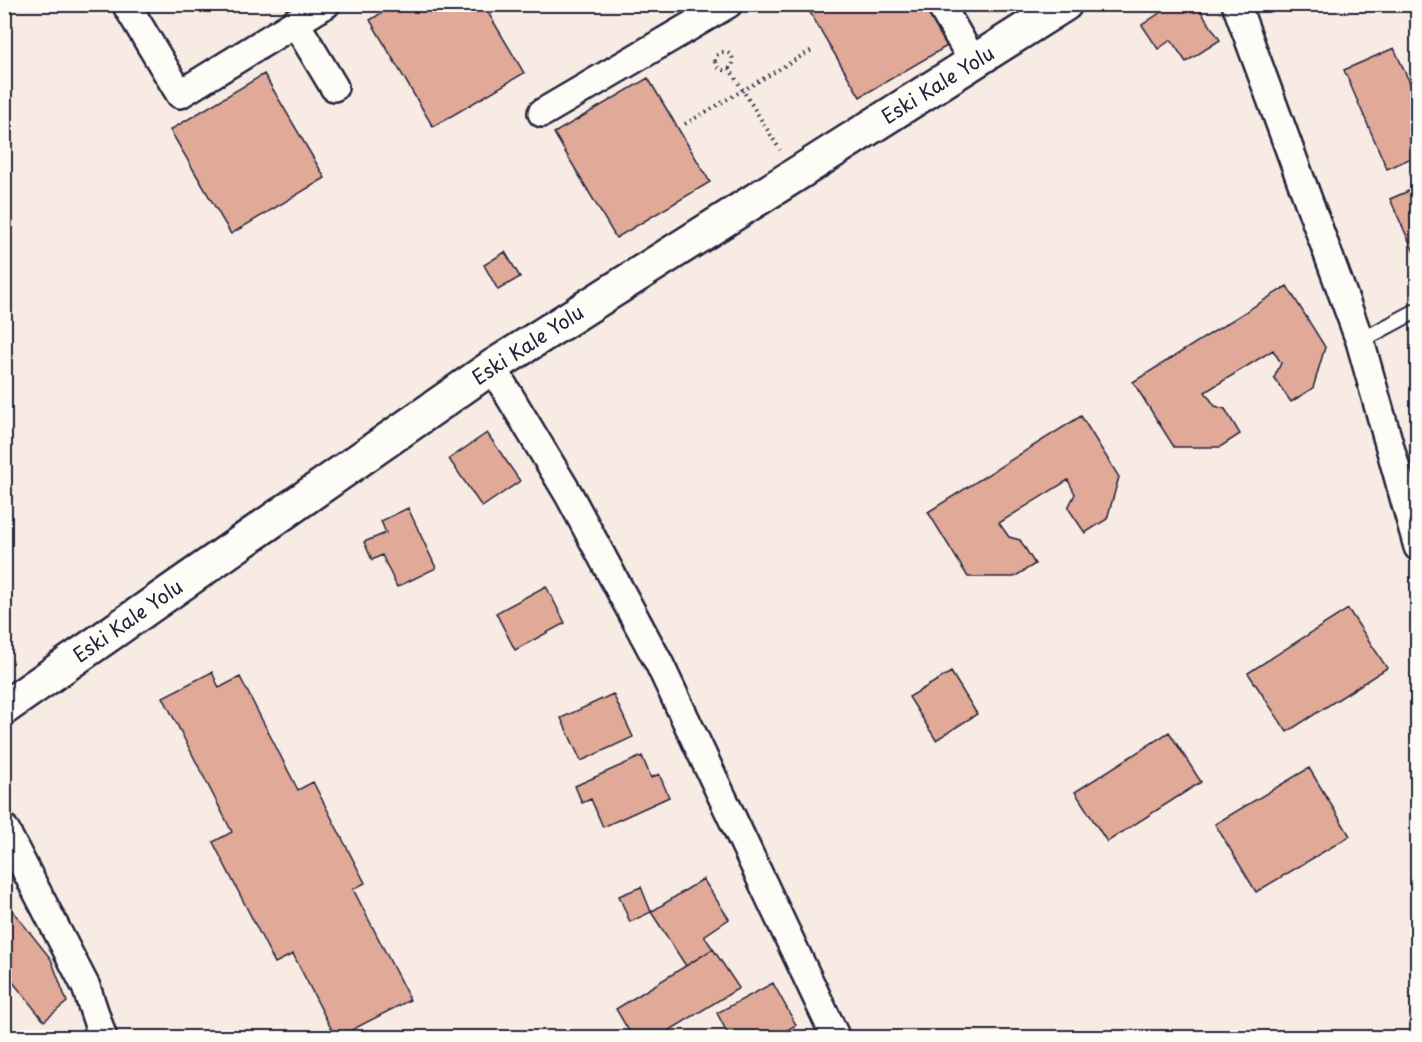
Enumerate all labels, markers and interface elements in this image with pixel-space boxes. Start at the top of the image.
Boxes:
street label: Eski Kale Yolu [875,38,1000,131]
street label: Eski Kale Yolu [466,297,589,392]
street label: Eski Kale Yolu [66,571,188,669]

